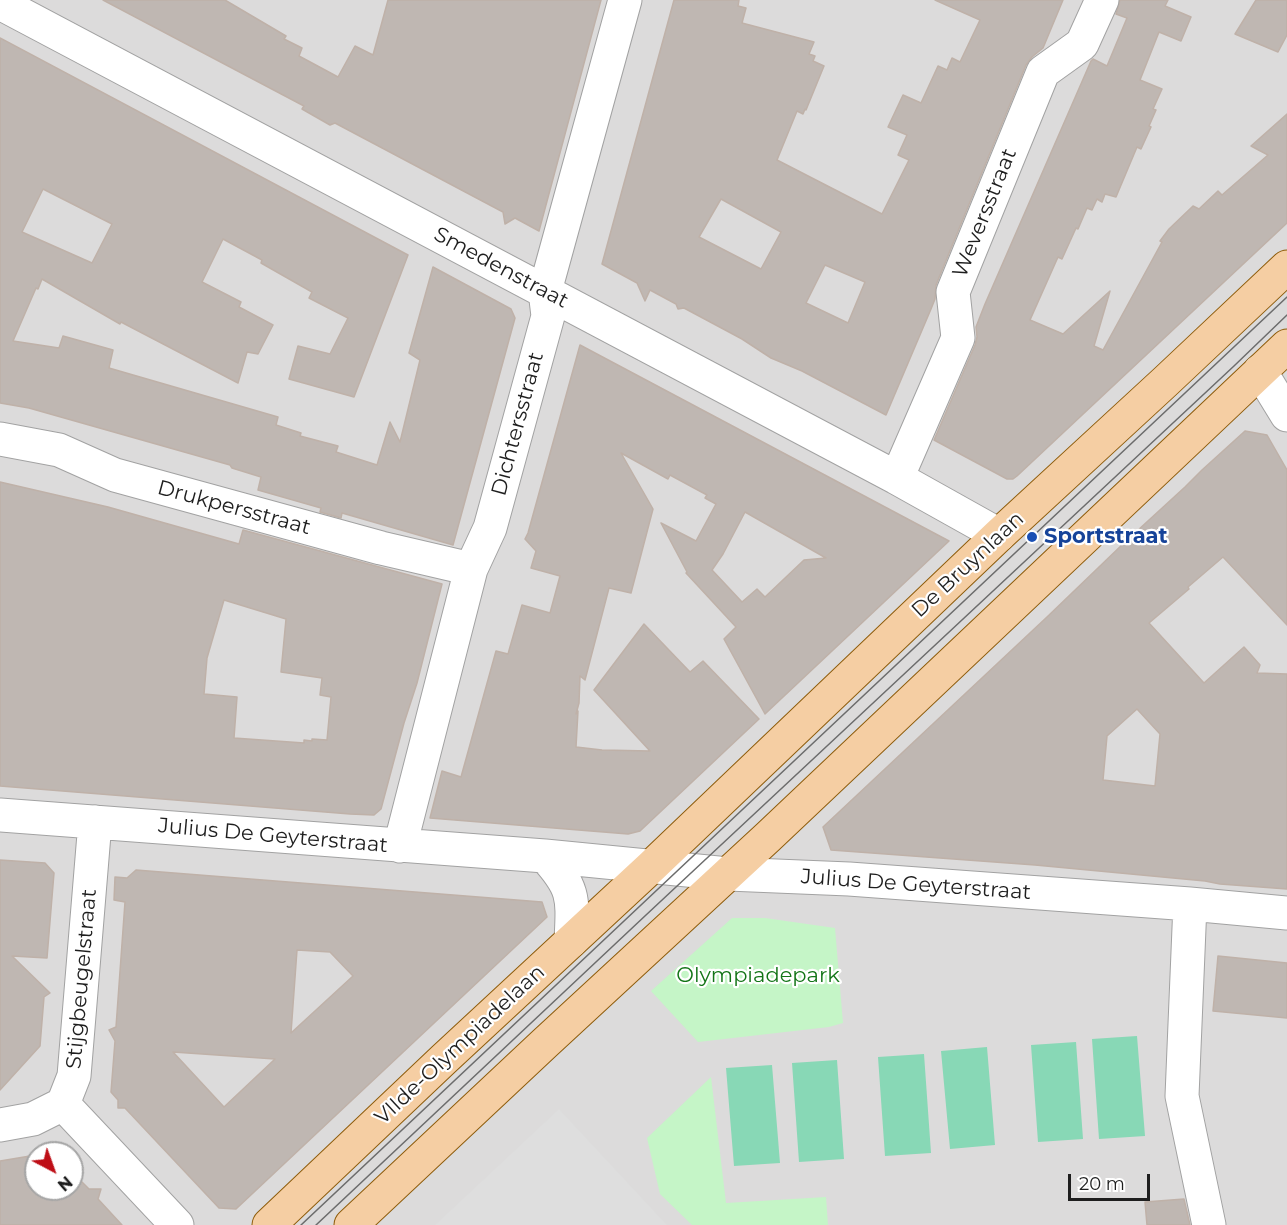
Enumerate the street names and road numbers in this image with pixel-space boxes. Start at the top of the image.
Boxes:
street label: Weversstraat [948,145,1022,281]
street label: Smedenstraat [429,222,573,314]
street label: Dichtersstraat [487,349,549,499]
street label: Drukpersstraat [155,475,313,541]
street label: De Bruynlaan [907,507,1029,623]
street label: Julius De Geyterstraat [157,813,389,859]
street label: Julius De Geyterstraat [800,864,1032,906]
street label: Stijgbeugelstraat [62,888,102,1070]
street label: VIIde-Olympiadelaan [370,960,550,1130]

